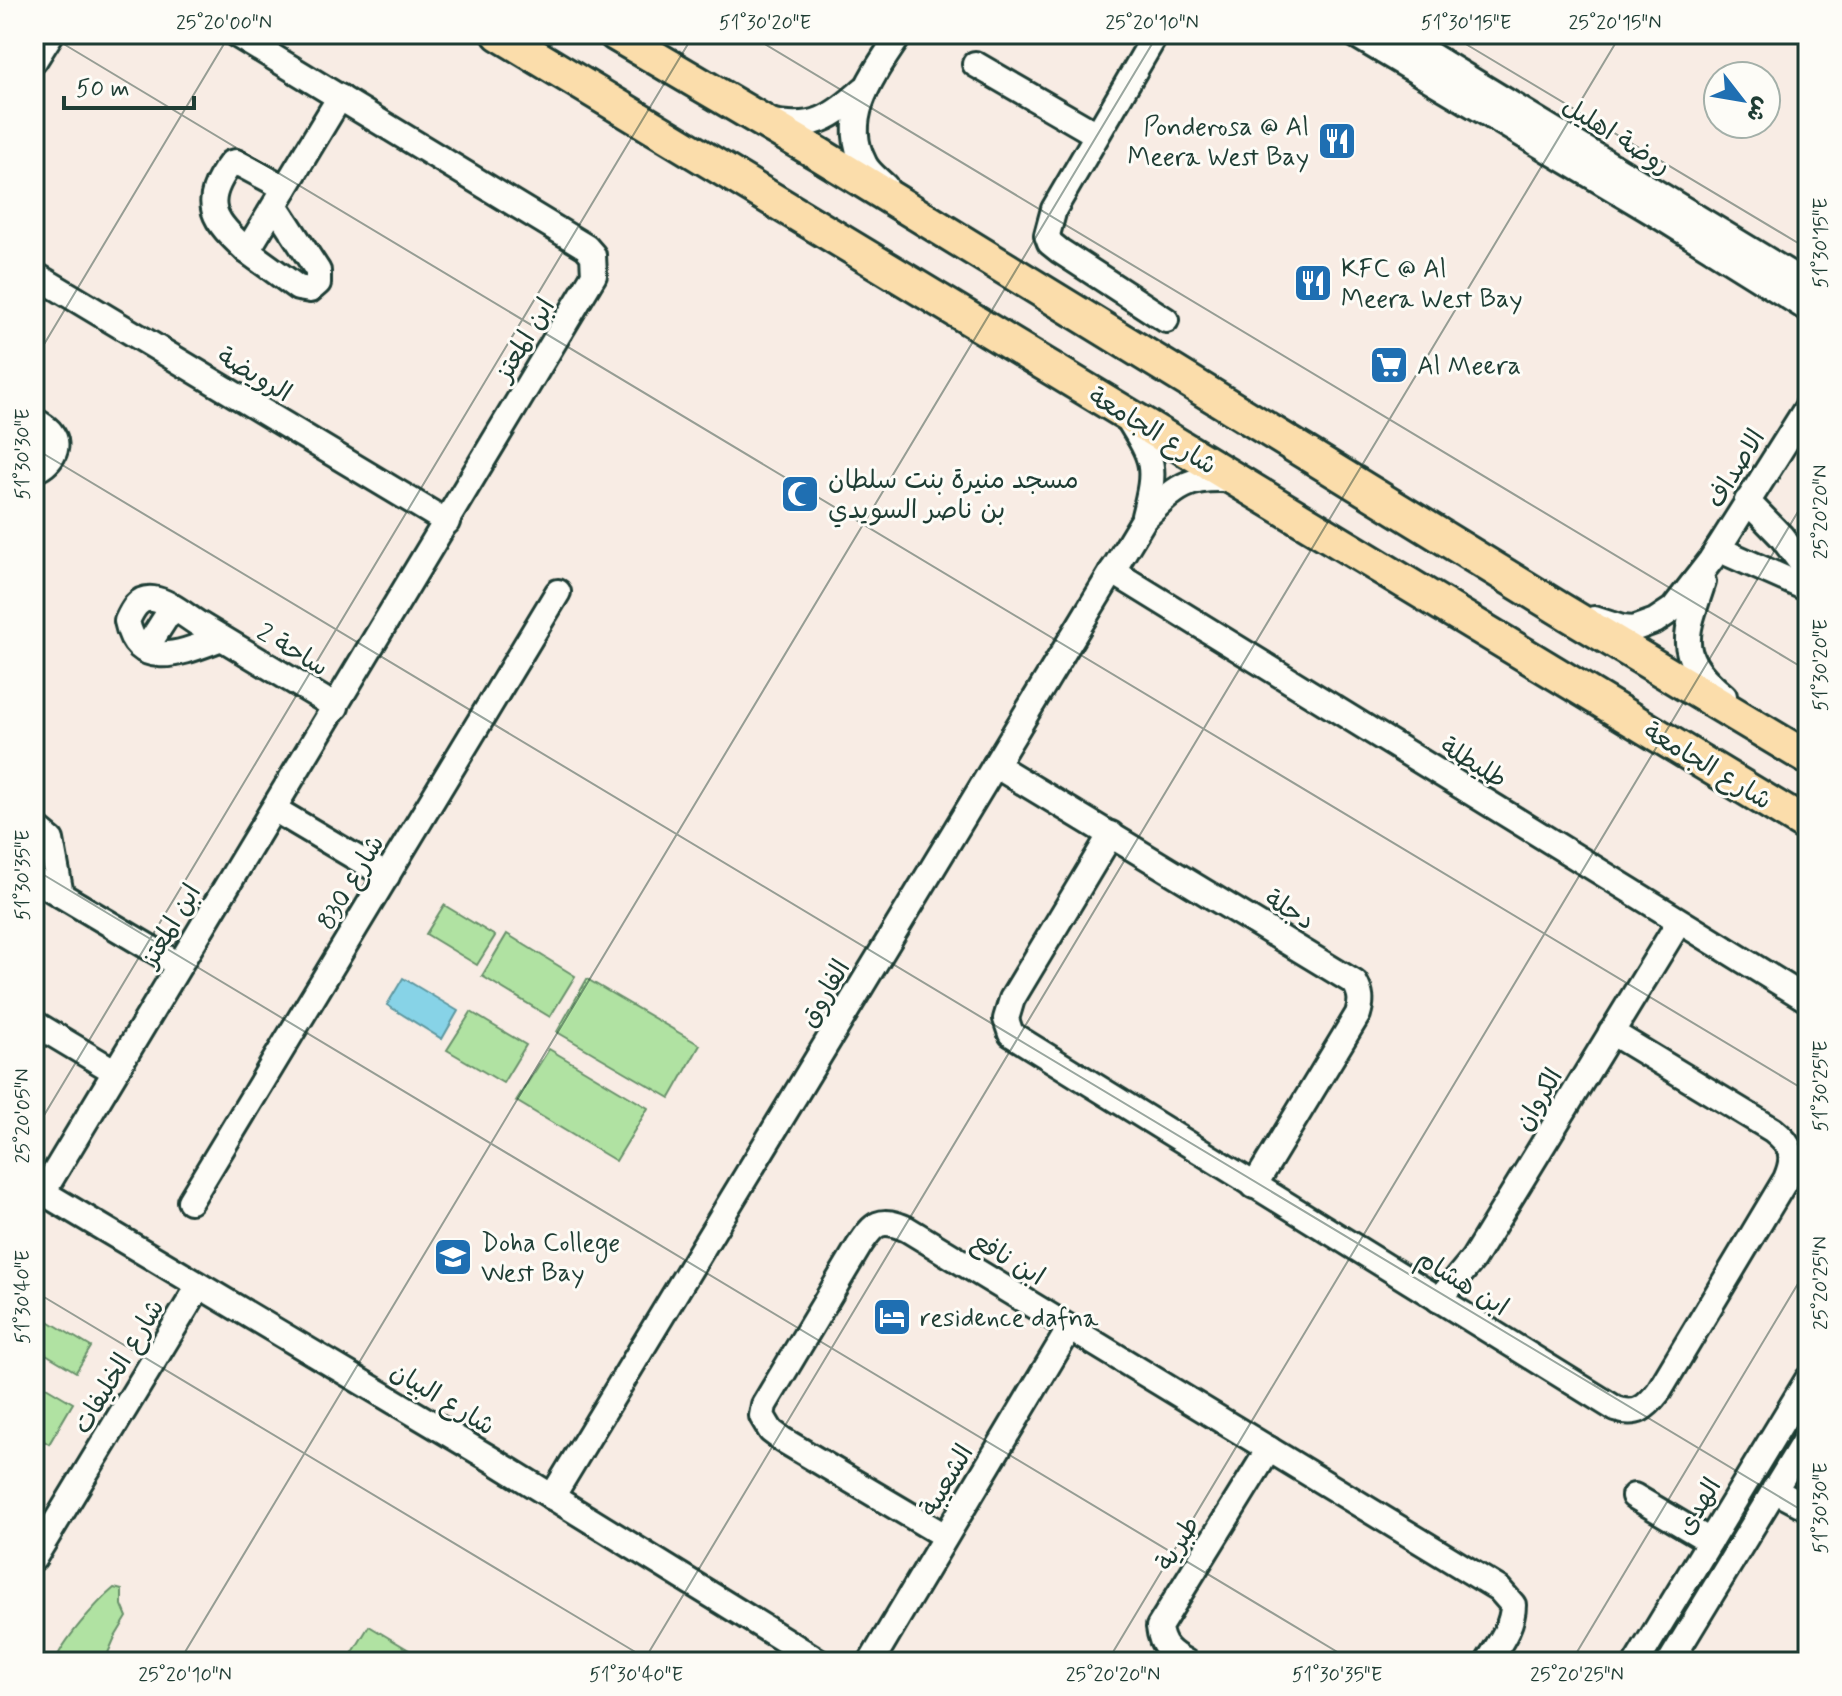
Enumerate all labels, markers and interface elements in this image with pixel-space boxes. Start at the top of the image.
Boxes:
text: 25°20'00"N [176,10,272,37]
text: 51°30'20"E [719,10,811,37]
text: 25°20'10"N [1105,10,1199,37]
text: 51°30'15"E [1421,10,1511,37]
text: 25°20'15"N [1569,10,1661,37]
scale bar [64,60,194,110]
north arrow [1702,60,1782,140]
text: 50 m [76,74,130,105]
street label: روضة اهليل [1555,90,1677,184]
text: ش [1739,92,1776,127]
place label: Ponderosa @ Al Meera West Bay [1127,111,1309,175]
restaurant icon: Ponderosa @ Al Meera West Bay [1316,120,1358,162]
text: 51°30'15"E [1808,198,1835,288]
place label: KFC @ Al Meera West Bay [1341,253,1523,317]
restaurant icon: KFC @ Al Meera West Bay [1292,262,1334,304]
street label: ابن المعتز [487,292,564,390]
street label: الرويضة [210,340,298,411]
supermarket icon: Al Meera [1368,344,1410,386]
place label: Al Meera [1417,350,1521,384]
street label: شارع الجامعة [1082,380,1222,483]
text: 51°30'30"E [10,408,37,500]
street label: الاصداف [1699,423,1774,515]
place label: مسجد منيرة بنت سلطان بن ناصر السويدي [828,464,1079,528]
text: 25°20'20"N [1808,465,1835,559]
mosque icon: مسجد منيرة بنت سلطان بن ناصر السويدي [779,473,821,515]
street label: ساحة 2 [250,616,334,685]
text: 51°30'20"E [1808,619,1835,711]
street label: شارع الجامعة [1637,715,1777,818]
street label: طليطلة [1433,730,1513,797]
street label: شارع 830 [310,829,393,937]
text: 51°30'35"E [10,830,37,920]
street label: ابن المعتز [133,878,210,976]
street label: دجلة [1258,883,1320,939]
street label: الفاروق [792,954,859,1034]
text: 51°30'25"E [1808,1040,1835,1132]
street label: الكروان [1508,1062,1572,1138]
text: 25°20'05"N [10,1068,37,1164]
street label: ابن نافع [965,1225,1051,1295]
place label: Doha College West Bay [481,1227,620,1291]
school or university icon: Doha College West Bay [432,1236,474,1278]
text: 25°20'25"N [1808,1236,1835,1330]
street label: ابن هشام [1409,1242,1514,1326]
text: 51°30'40"E [10,1250,37,1344]
street label: شارع الخليفات [66,1293,173,1441]
hotel icon: residence dafna [871,1296,913,1338]
place label: residence dafna [920,1302,1099,1336]
street label: شارع البيان [383,1355,501,1444]
street label: الشعيبة [913,1439,982,1523]
text: 51°30'30"E [1808,1462,1835,1554]
street label: الهدى [1669,1472,1730,1542]
street label: طبرية [1149,1510,1209,1578]
text: 25°20'10"N [138,1662,232,1689]
text: 51°30'40"E [589,1662,683,1689]
text: 25°20'20"N [1066,1662,1160,1689]
text: 51°30'35"E [1292,1662,1382,1689]
text: 25°20'25"N [1530,1662,1624,1689]

